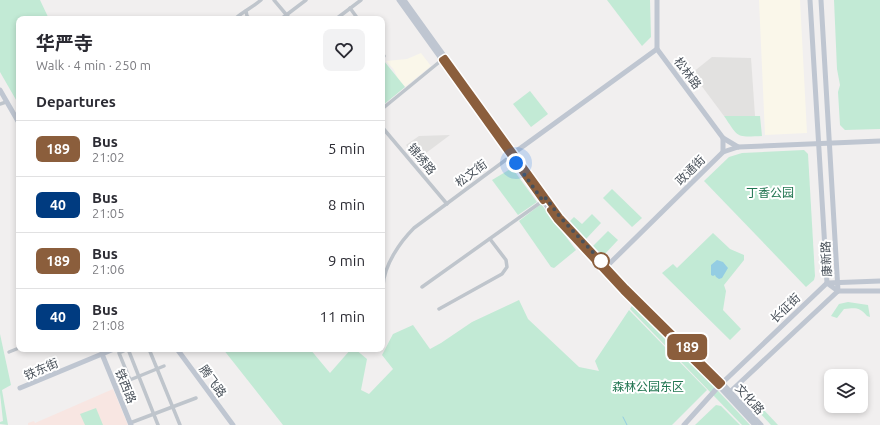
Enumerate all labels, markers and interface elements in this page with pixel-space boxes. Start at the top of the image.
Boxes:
button: heart [323,29,365,71]
text: 华严寺 [36,32,93,54]
street label: 松林路 [672,55,704,91]
text: Walk · 4 min · 250 m [36,58,151,72]
text: Departures [36,93,116,110]
text: Bus [92,133,118,150]
text: 5 min [328,140,365,157]
text: 189 [46,141,70,157]
street label: 锦绣路 [405,141,439,177]
text: 21:02 [92,150,125,164]
your location [506,153,526,173]
street label: 政通街 [673,153,707,187]
street label: 松文街 [453,157,489,189]
park label: 丁香公园 [746,186,794,199]
text: Bus [92,189,118,206]
text: 8 min [328,196,365,213]
text: 40 [50,197,66,213]
text: 21:05 [92,206,125,220]
street label: 康新路 [819,241,833,277]
text: Bus [92,245,118,262]
text: 9 min [328,252,365,269]
unlabelled marker [592,252,610,270]
text: 189 [46,253,70,269]
text: 21:06 [92,262,125,276]
street label: 长征街 [768,291,802,325]
text: Bus [92,301,118,318]
text: 11 min [319,308,365,325]
text: 40 [50,309,66,325]
text: 21:08 [92,318,125,332]
line badge: 189 [664,334,710,360]
text: 189 [675,339,699,355]
street label: 铁东街 [22,356,60,382]
street label: 腾飞路 [197,363,229,399]
street label: 铁西路 [113,367,139,405]
map controls [824,369,868,413]
button: layers [824,369,868,413]
park label: 森林公园东区 [612,380,684,393]
street label: 文化路 [733,381,767,417]

